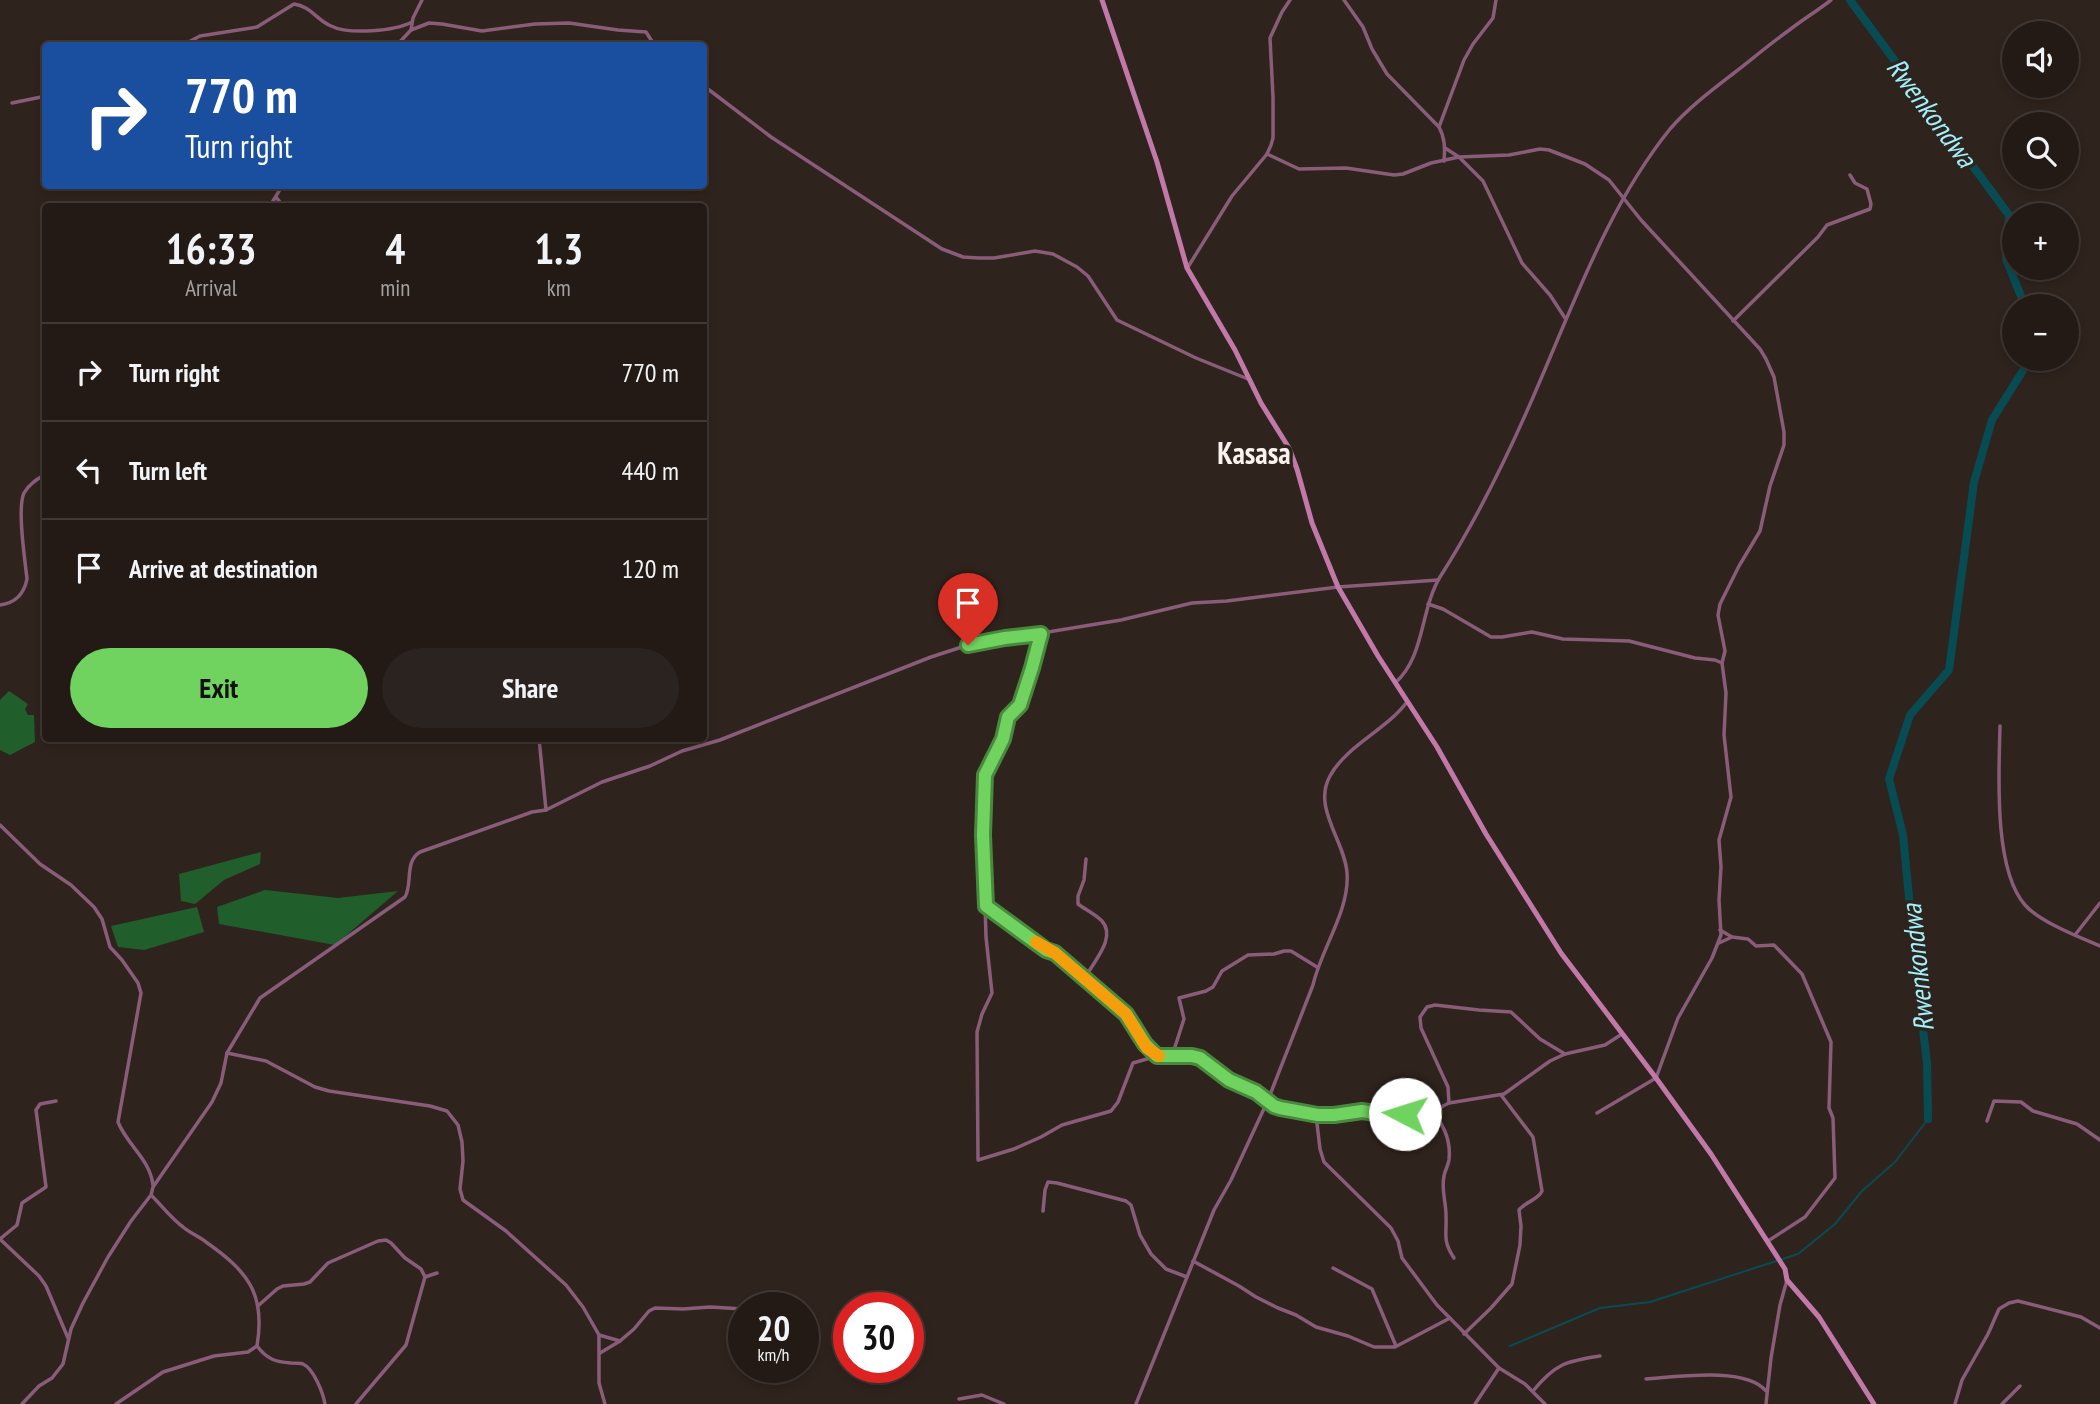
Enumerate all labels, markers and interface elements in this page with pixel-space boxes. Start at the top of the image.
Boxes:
map controls [2002,21,2079,371]
button: sound [2002,21,2079,98]
water label: Rwenkondwa [1879,50,1986,176]
text: 770 m [185,63,298,127]
icon: right [70,70,161,161]
button: search [2002,112,2079,189]
text: Turn right [185,125,293,167]
button: + [2002,203,2079,280]
text: 16:33 [166,221,257,276]
text: 4 [385,221,405,276]
text: 1.3 [534,221,583,276]
text: Arrival [185,273,237,302]
text: min [380,273,410,302]
text: km [547,273,571,302]
button: − [2002,294,2079,371]
icon: right [70,353,108,391]
text: Turn right [129,356,220,389]
text: 770 m [621,356,679,389]
district label: Kasasa [1217,433,1291,472]
icon: left [70,451,108,489]
text: Turn left [129,454,207,487]
text: 440 m [621,454,679,487]
icon: arrive [70,549,108,587]
text: Arrive at destination [129,552,318,585]
text: 120 m [621,552,679,585]
pin [938,573,998,645]
icon: arrive [949,584,987,622]
button: Exit [70,648,368,728]
button: Share [382,648,679,728]
water label: Rwenkondwa [1892,901,1942,1033]
position arrow [1368,1077,1442,1151]
speed limit sign: 30 [833,1292,924,1383]
text: 20 [757,1305,790,1351]
text: km/h [758,1343,789,1366]

